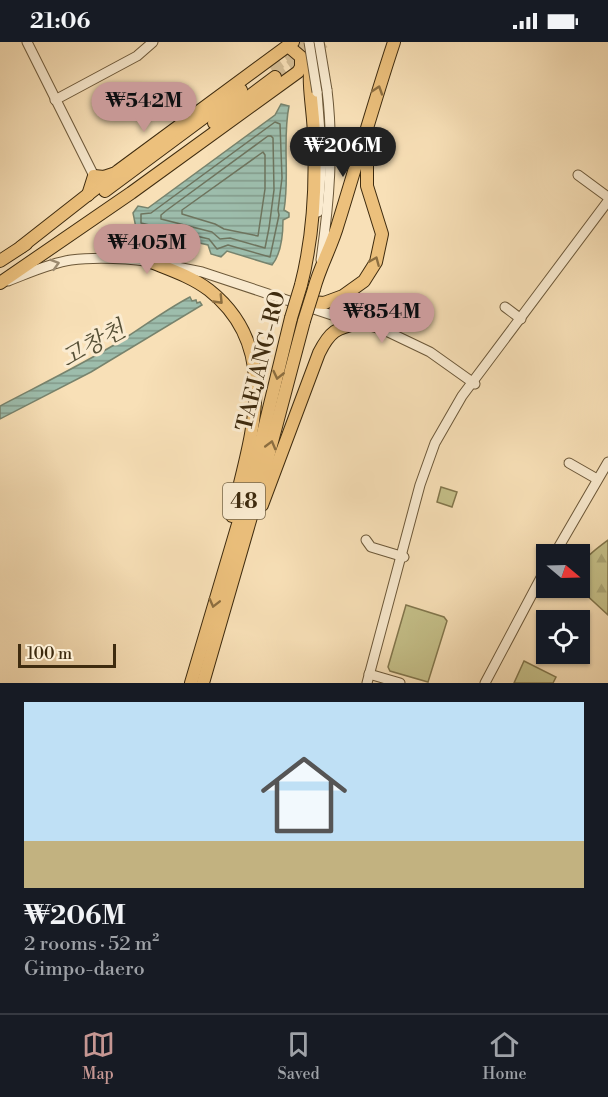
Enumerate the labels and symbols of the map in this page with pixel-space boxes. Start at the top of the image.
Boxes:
pin: ₩542M [102,82,186,133]
one-way arrow [371,85,383,96]
pin: ₩206M [301,127,385,178]
pin: ₩405M [105,224,189,275]
one-way arrow [368,257,380,268]
one-way arrow [50,259,60,272]
street label: TAEJANG-RO [231,288,292,434]
one-way arrow [212,293,223,304]
pin: ₩854M [340,293,424,344]
water label: 고창천 [56,314,133,375]
one-way arrow [272,369,285,379]
one-way arrow [264,440,277,450]
road number: 48 [223,483,265,519]
north arrow [536,544,590,598]
one-way arrow [209,598,222,608]
scale bar [18,641,116,668]

